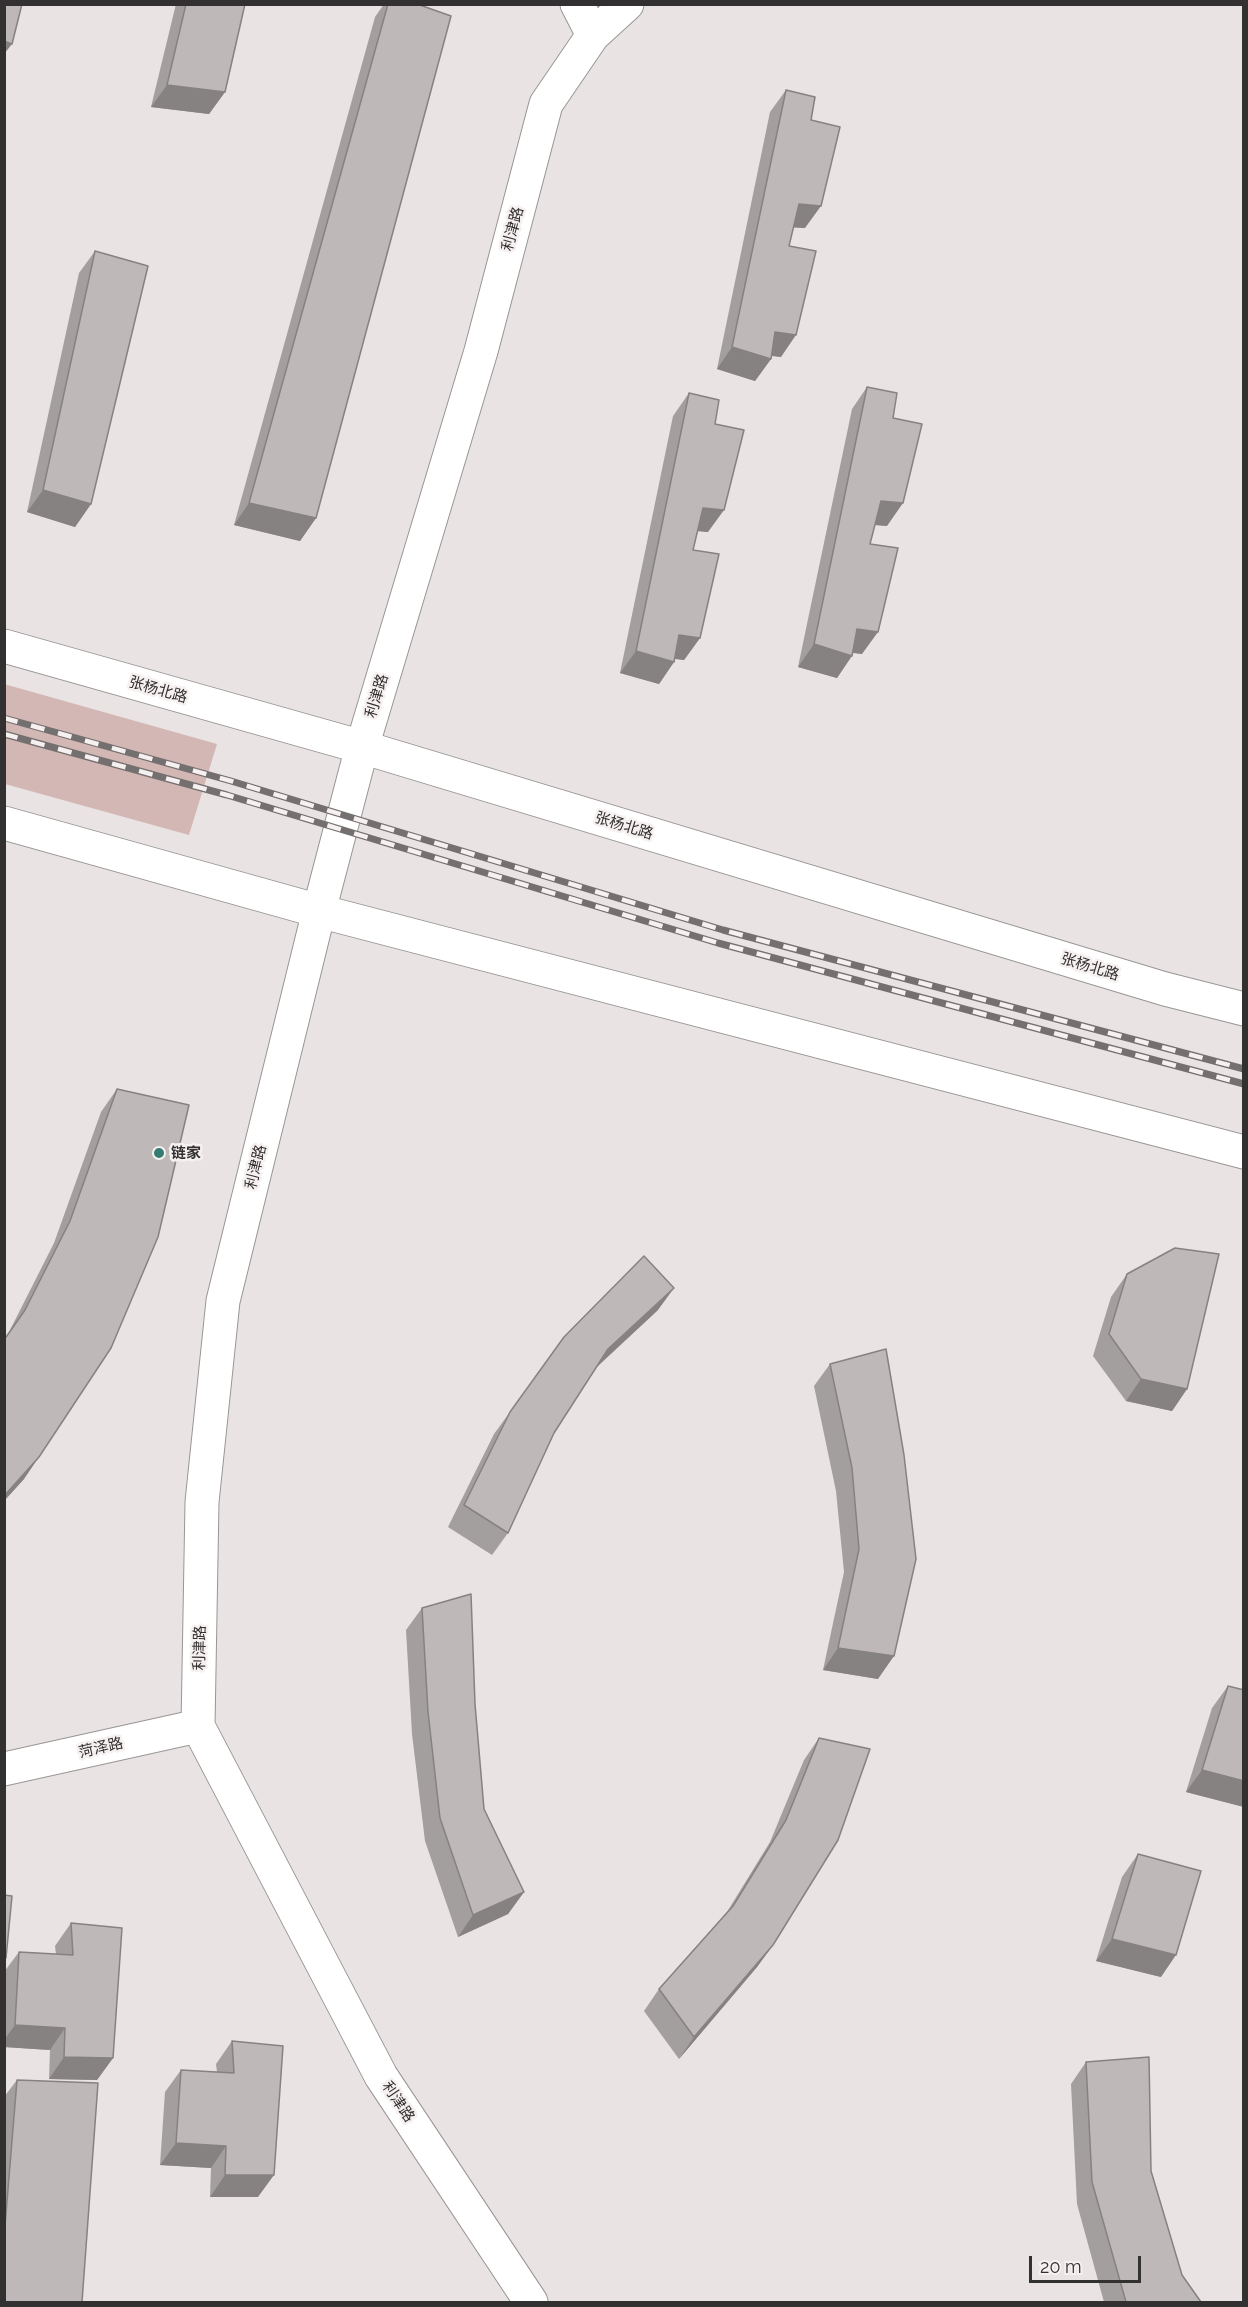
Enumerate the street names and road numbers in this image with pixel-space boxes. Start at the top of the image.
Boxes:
street label: 利津路 [498,205,528,253]
street label: 利津路 [362,672,392,720]
street label: 张杨北路 [127,673,189,707]
street label: 张杨北路 [593,809,655,843]
street label: 张杨北路 [1059,950,1121,984]
street label: 利津路 [242,1143,270,1191]
street label: 利津路 [191,1625,209,1671]
street label: 菏泽路 [77,1734,125,1762]
street label: 利津路 [378,2078,418,2126]

